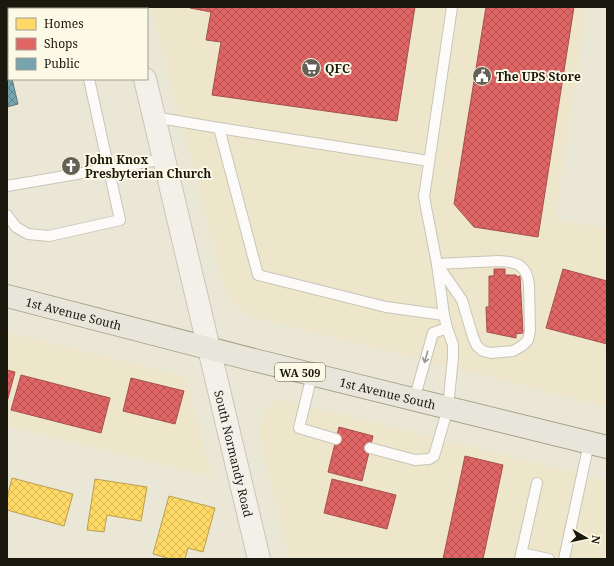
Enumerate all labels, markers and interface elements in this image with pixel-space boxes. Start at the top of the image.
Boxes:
legend [8,8,148,80]
text: Homes [44,15,84,32]
text: Shops [44,35,78,52]
text: Public [44,55,80,72]
supermarket icon: QFC [300,57,322,79]
place label: QFC [325,60,350,77]
public building icon: The UPS Store [471,65,493,87]
place label: The UPS Store [496,68,581,85]
place label: John Knox Presbyterian Church [84,151,211,182]
church icon: John Knox Presbyterian Church [60,155,82,177]
street label: 1st Avenue South [24,293,124,334]
one-way arrow [422,350,429,363]
road number: WA 509 [275,363,325,381]
street label: 1st Avenue South [338,373,438,413]
street label: South Normandy Road [211,388,257,519]
north arrow [566,518,606,558]
text: N [588,534,604,545]

